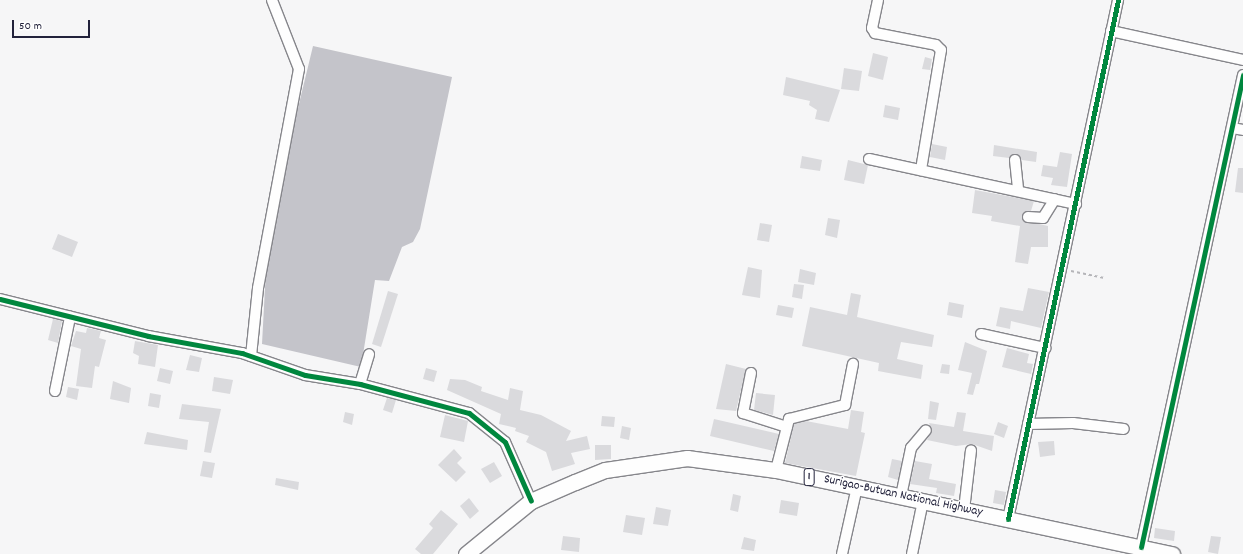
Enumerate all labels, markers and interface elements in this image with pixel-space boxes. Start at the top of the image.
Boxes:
scale bar [14,12,92,38]
text: 50 m [19,18,42,35]
road number: 1 [803,467,815,487]
street label: Surigao-Butuan National Highway [822,473,984,521]

